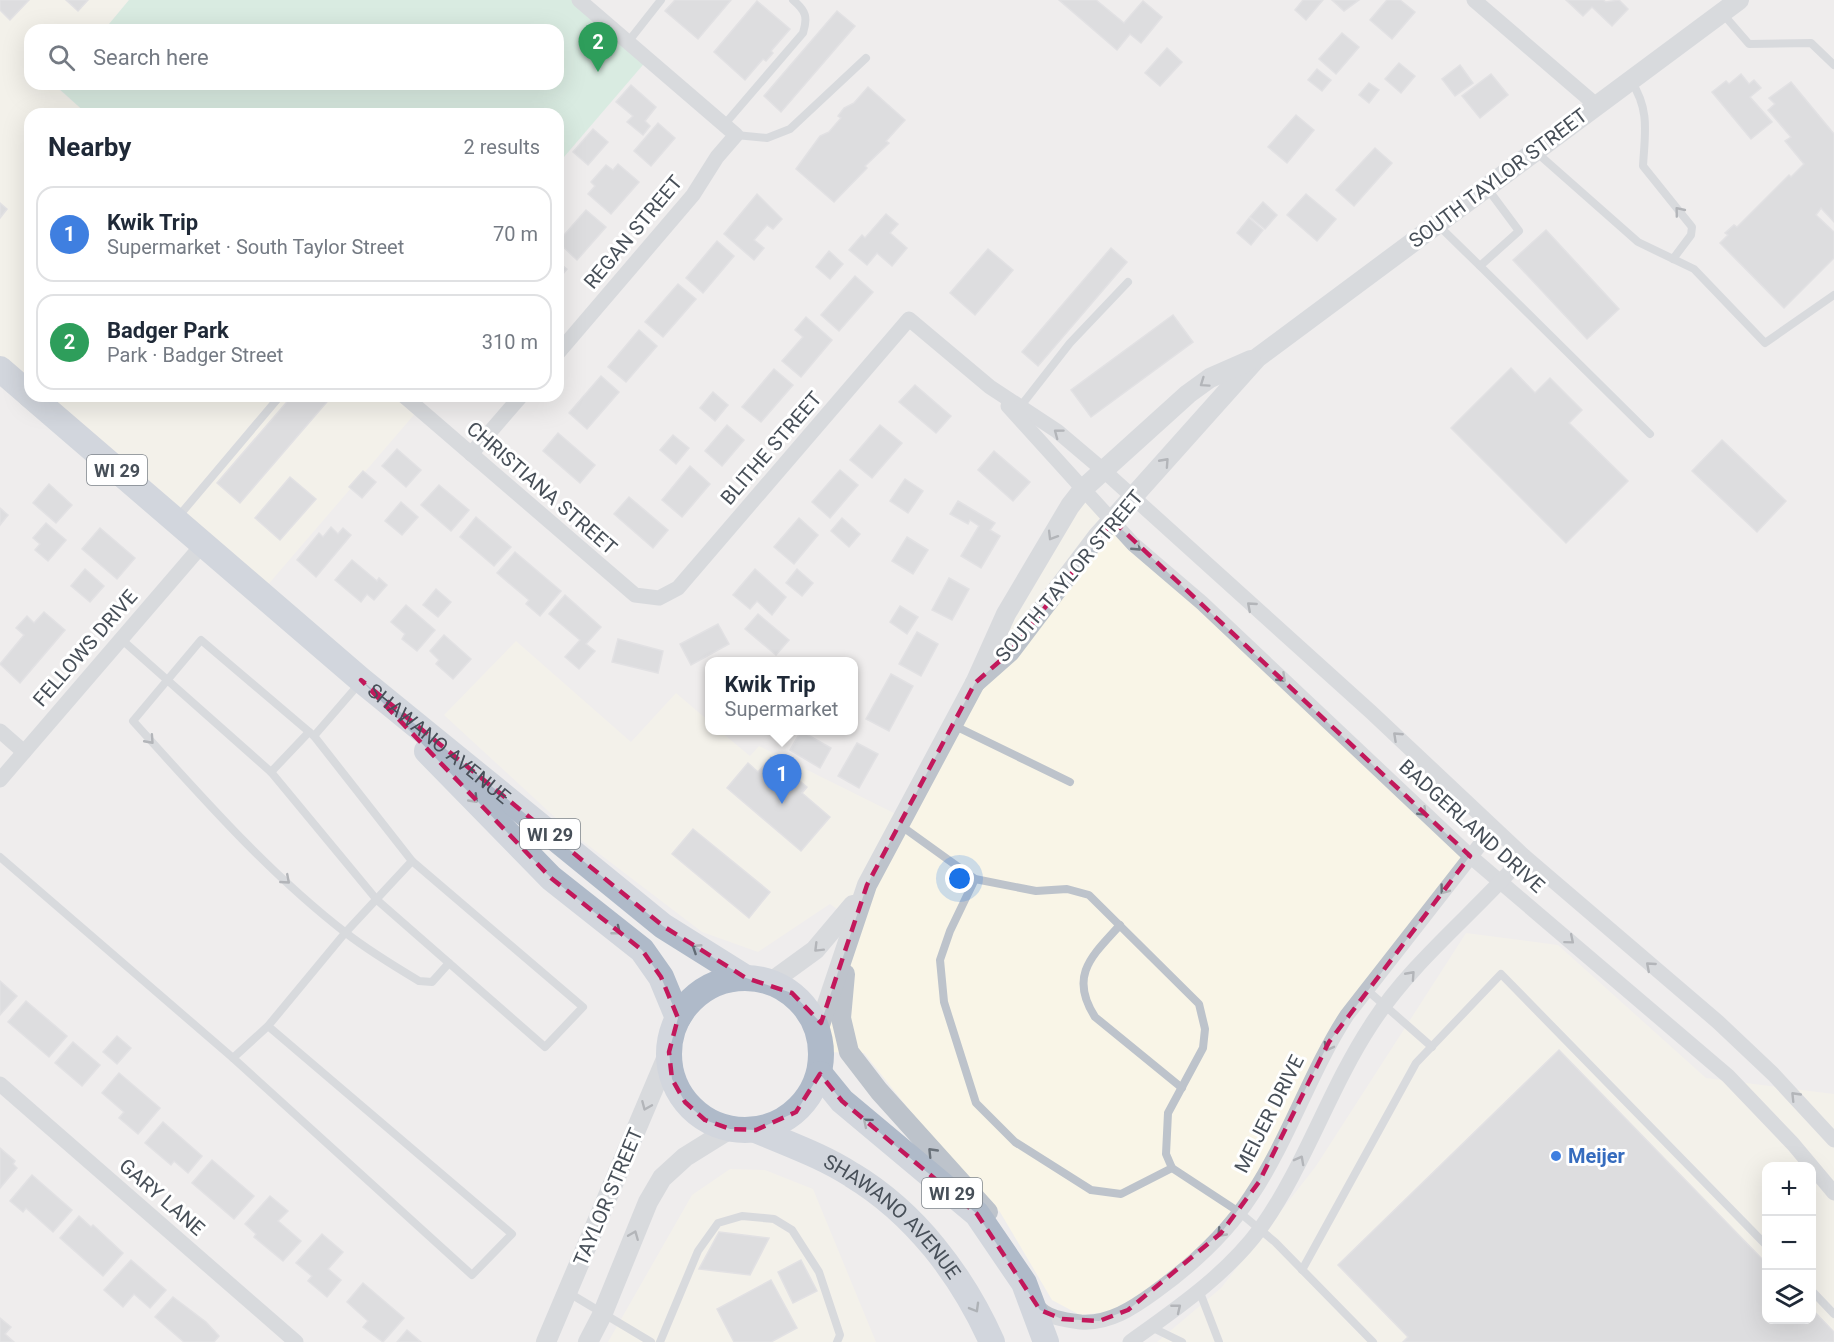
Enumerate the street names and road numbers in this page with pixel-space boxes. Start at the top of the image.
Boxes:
street label: SOUTH TAYLOR STREET [1404,103,1592,253]
street label: REGAN STREET [579,170,687,294]
street label: BLITHE STREET [715,387,827,509]
street label: CHRISTIANA STREET [462,416,622,560]
road number: WI 29 [87,455,147,485]
street label: SOUTH TAYLOR STREET [990,485,1148,667]
street label: FELLOWS DRIVE [28,585,142,711]
street label: SHAWANO AVENUE [363,678,515,809]
street label: BADGERLAND DRIVE [1394,754,1550,898]
road number: WI 29 [520,819,580,849]
street label: MEIJER DRIVE [1229,1051,1309,1177]
street label: TAYLOR STREET [568,1124,648,1270]
street label: SHAWANO AVENUE [820,1149,966,1283]
street label: GARY LANE [114,1153,210,1241]
road number: WI 29 [922,1178,982,1208]

